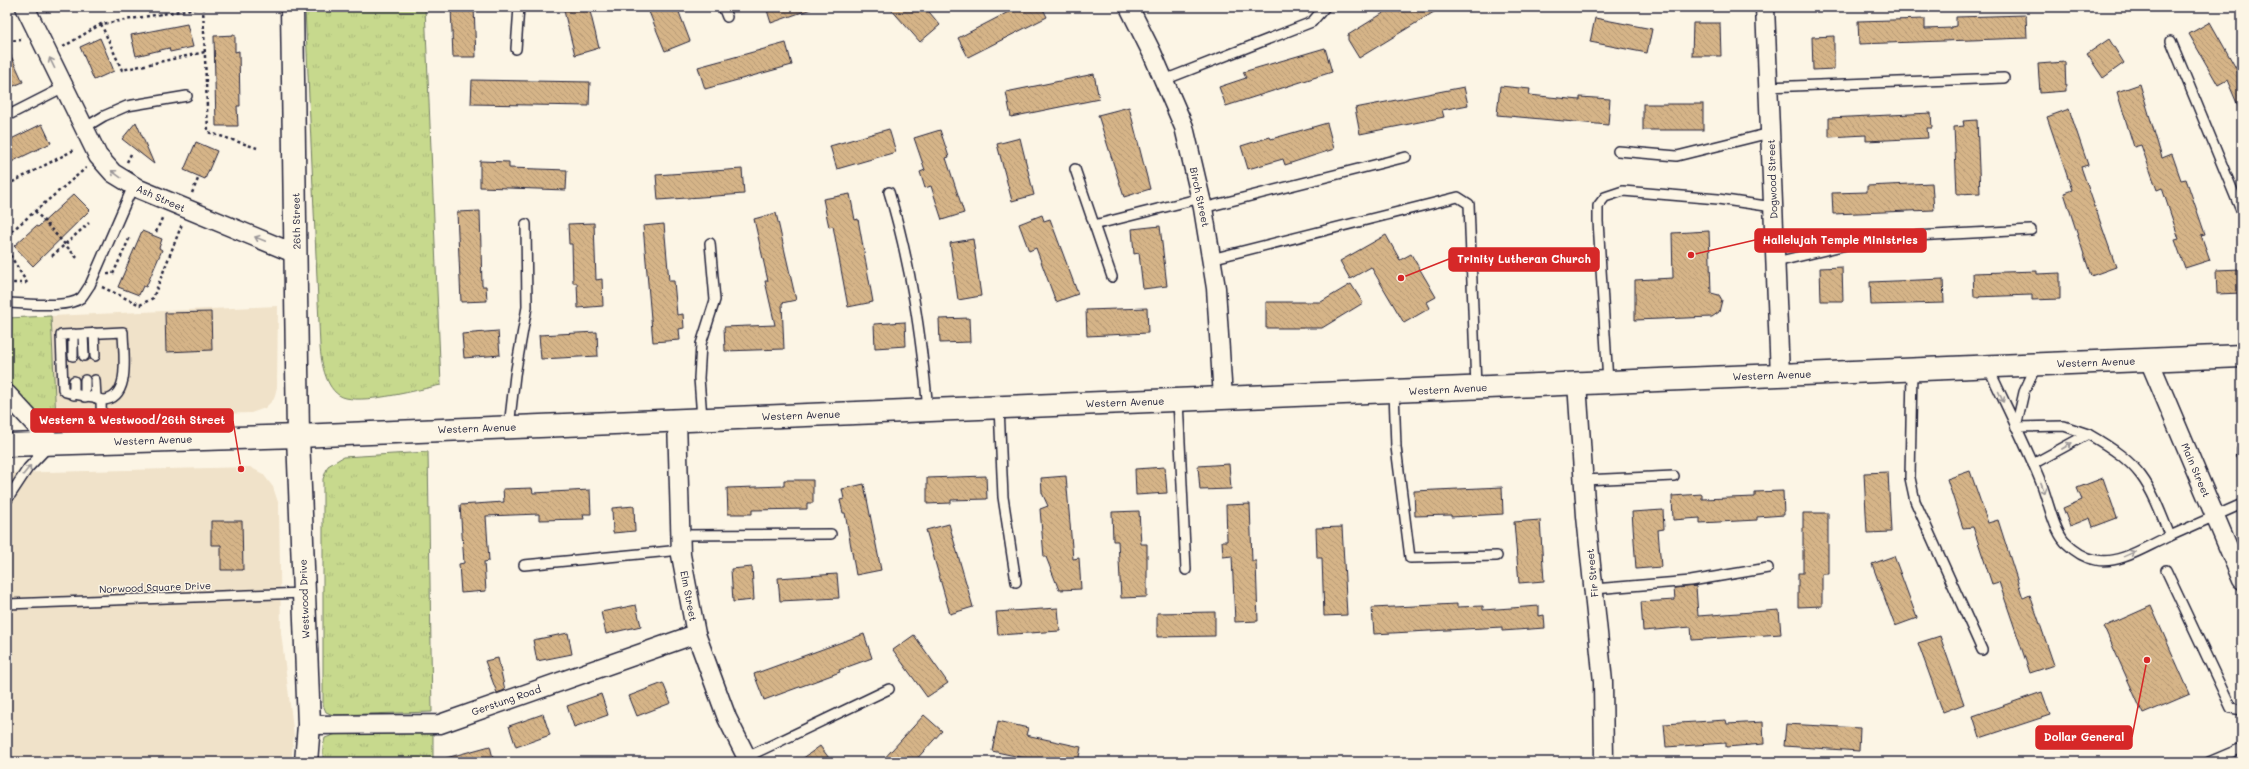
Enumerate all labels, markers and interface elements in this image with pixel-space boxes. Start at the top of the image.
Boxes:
one-way arrow [48,57,56,69]
street label: Dogwood Street [1764,139,1780,219]
street label: Birch Street [1187,166,1213,228]
one-way arrow [111,170,122,178]
street label: Ash Street [134,181,188,215]
street label: 26th Street [289,193,303,249]
callout: Hallelujah Temple Ministries [1755,229,1926,252]
text: Hallelujah Temple Ministries [1762,232,1918,247]
one-way arrow [255,235,267,242]
callout: Trinity Lutheran Church [1449,248,1599,271]
text: Trinity Lutheran Church [1457,251,1591,266]
street label: Western Avenue [2056,354,2136,370]
street label: Western Avenue [1732,367,1812,383]
street label: Western Avenue [1408,380,1488,398]
one-way arrow [1998,391,2006,403]
street label: Western Avenue [1085,394,1165,410]
street label: Western Avenue [761,407,841,423]
callout: Western & Westwood/26th Street [31,409,233,432]
text: Western & Westwood/26th Street [39,412,225,427]
street label: Western Avenue [437,420,517,436]
street label: Western Avenue [113,432,193,448]
street label: Main Street [2178,441,2214,499]
one-way arrow [2061,442,2073,450]
one-way arrow [23,464,32,475]
one-way arrow [2040,482,2047,494]
street label: Fir Street [1582,548,1602,598]
one-way arrow [2124,549,2136,557]
street label: Westwood Drive [296,559,312,639]
street label: Elm Street [677,570,701,622]
street label: Norwood Square Drive [99,578,211,596]
street label: Gerstung Road [469,682,543,718]
callout: Dollar General [2036,726,2132,749]
text: Dollar General [2044,729,2124,744]

